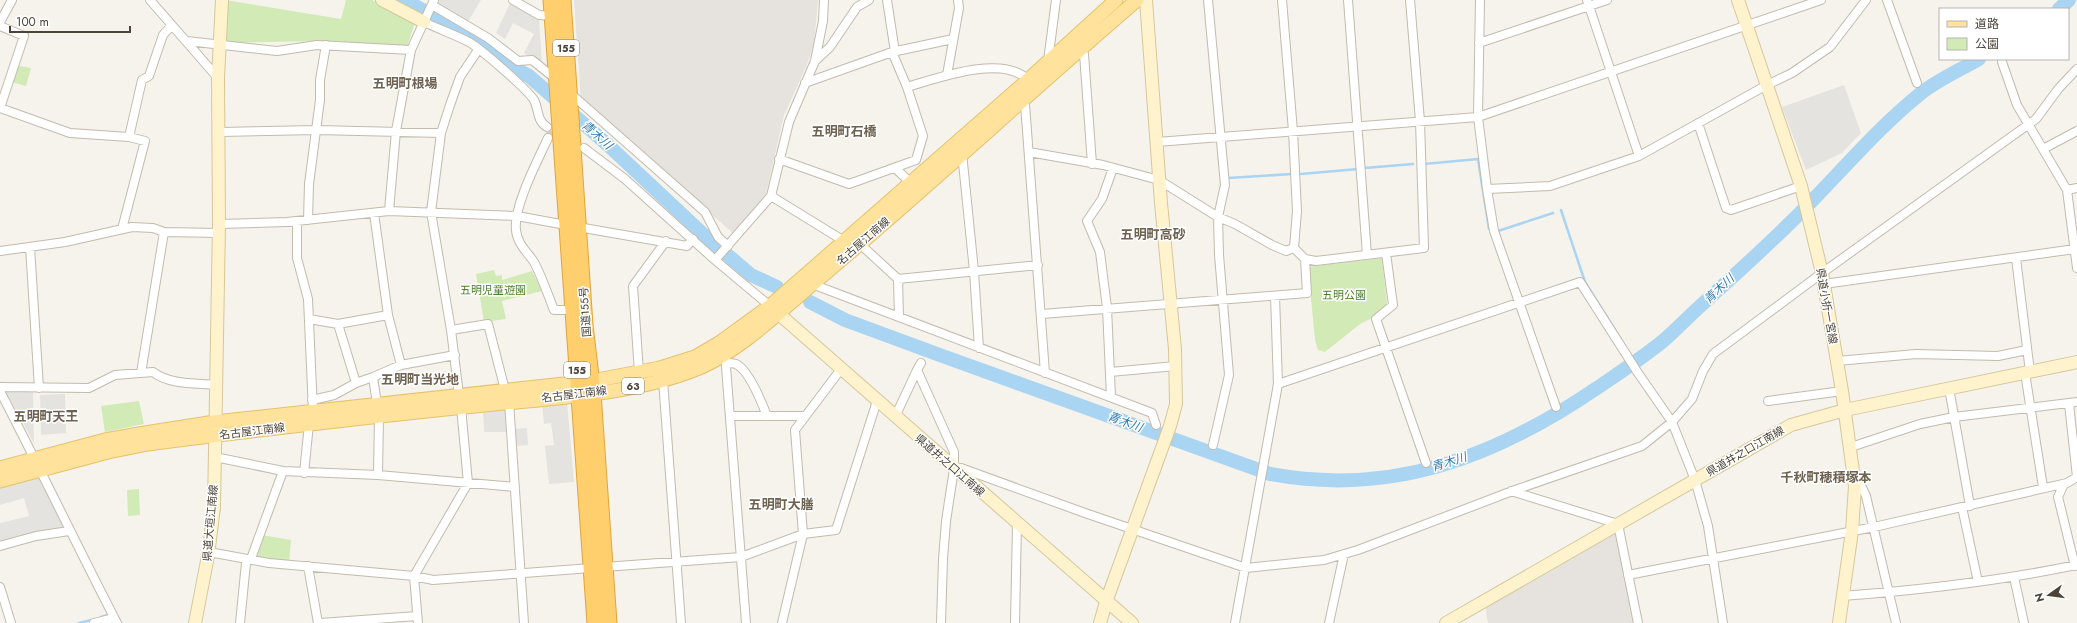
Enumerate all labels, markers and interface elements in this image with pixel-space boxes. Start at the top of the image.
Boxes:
scale bar [10,8,130,34]
legend [1939,8,2069,60]
text: 100 m [16,13,49,31]
text: 道路 [1975,15,1999,33]
text: 公園 [1975,35,1999,53]
road number: 155 [553,40,579,56]
district label: 五明町根場 [372,74,438,93]
water label: 青木川 [578,116,618,155]
district label: 五明町石橋 [811,122,877,141]
street label: 名古屋江南線 [833,213,893,269]
district label: 五明町高砂 [1120,225,1186,244]
street label: 県道小折一宮線 [1812,267,1842,345]
water label: 青木川 [1700,269,1740,308]
park label: 五明児童遊園 [460,282,526,298]
street label: 国道155号 [575,286,595,338]
park label: 五明公園 [1322,287,1366,303]
road number: 155 [564,362,590,378]
district label: 五明町当光地 [381,370,459,389]
road number: 63 [622,378,644,394]
street label: 名古屋江南線 [540,382,608,406]
district label: 五明町天王 [13,407,79,426]
water label: 青木川 [1105,407,1147,437]
street label: 名古屋江南線 [218,419,286,443]
street label: 県道井之口江南線 [1703,422,1787,480]
street label: 県道井之口江南線 [912,430,988,500]
water label: 青木川 [1429,447,1471,476]
district label: 千秋町穂積塚本 [1780,468,1872,487]
street label: 県道大垣江南線 [199,484,221,562]
district label: 五明町大膳 [748,495,814,514]
north arrow [2029,575,2069,615]
text: N [2030,591,2048,604]

